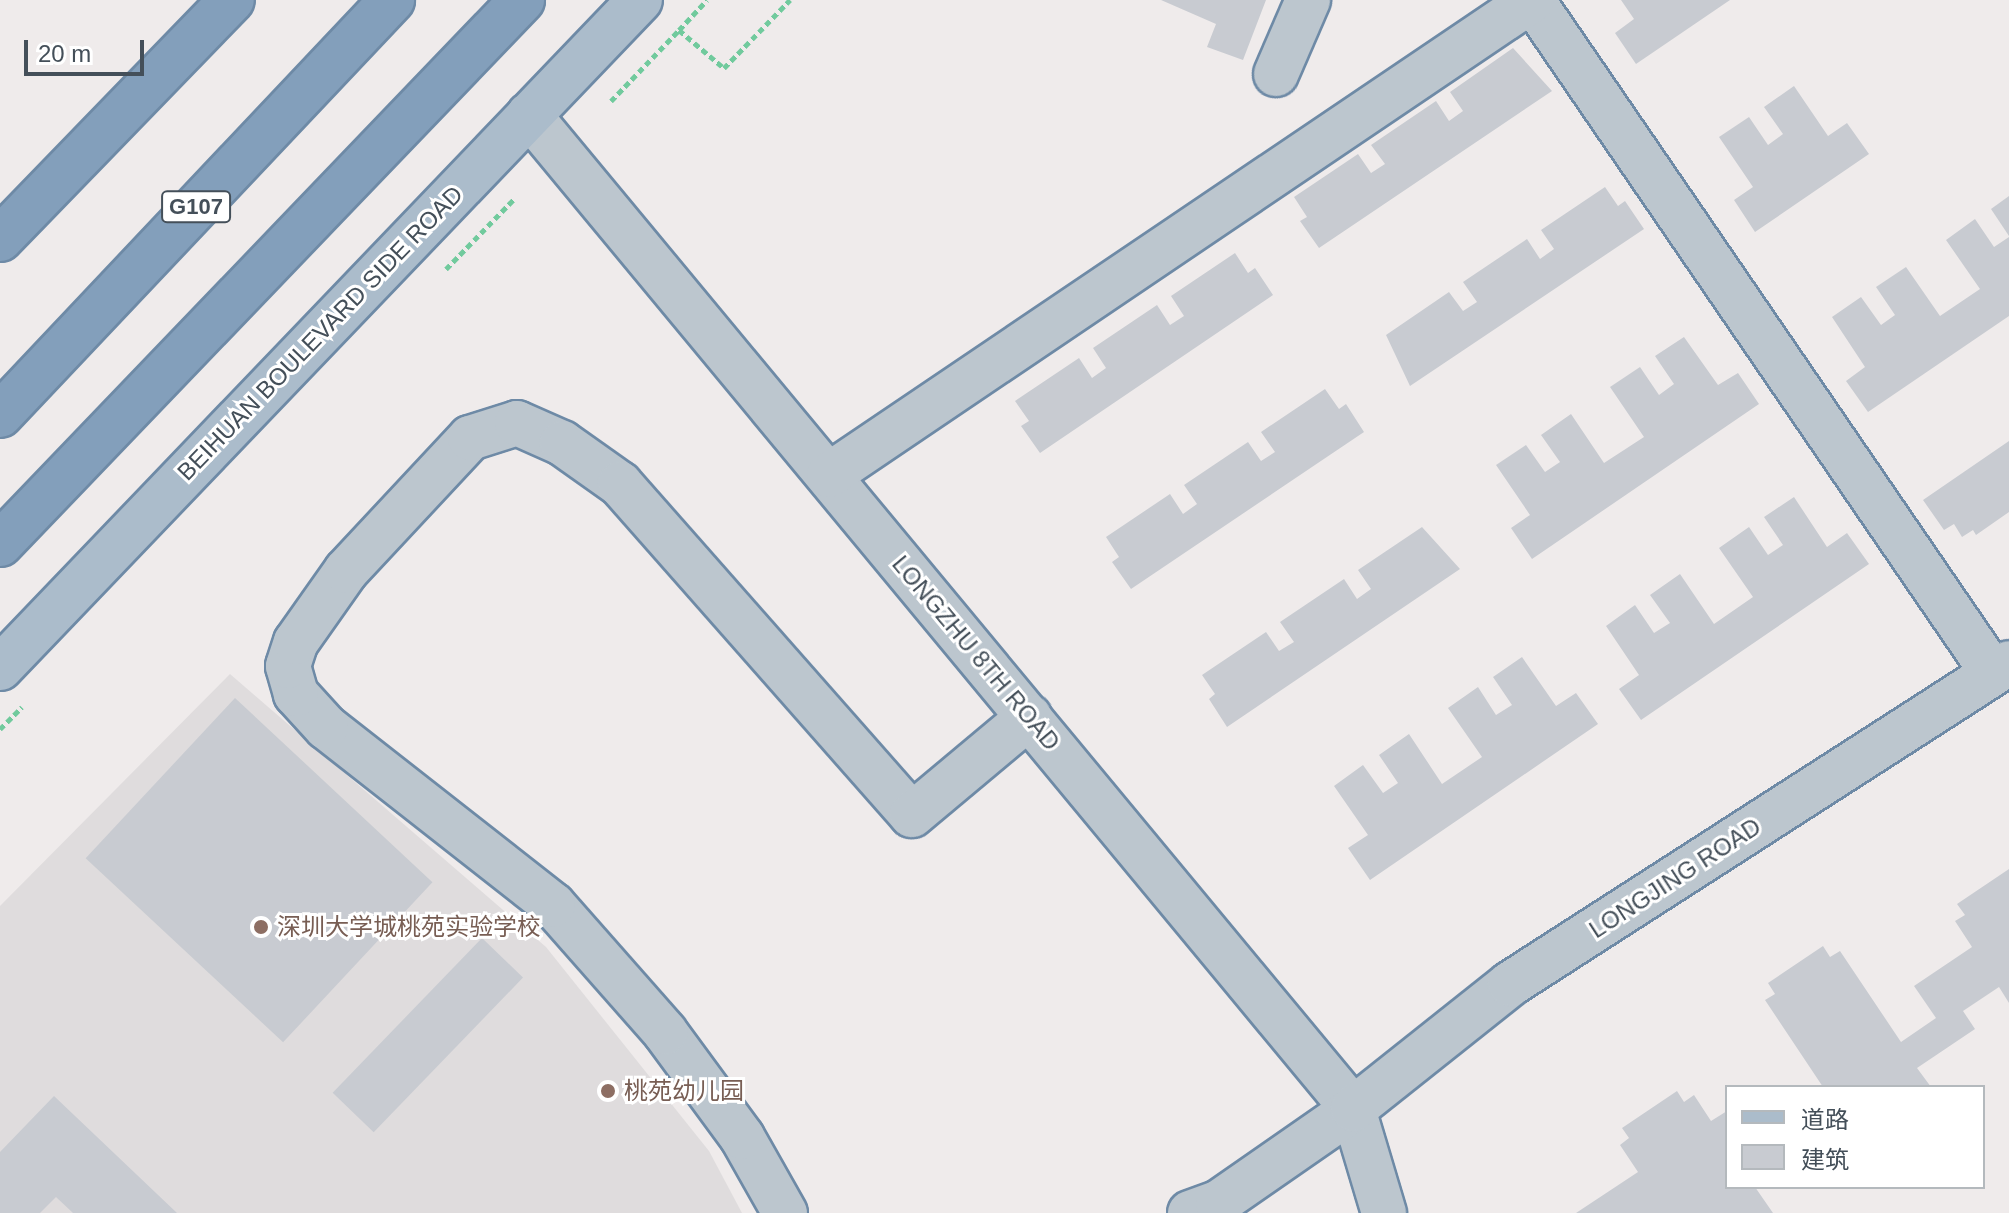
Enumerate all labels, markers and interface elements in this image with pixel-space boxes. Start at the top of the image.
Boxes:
scale bar [28,24,148,74]
text: 20 m [38,40,91,67]
street label: BEIHUAN BOULEVARD SIDE ROAD [171,180,469,486]
road number: G107 [160,189,232,225]
street label: LONGZHU 8TH ROAD [886,550,1066,756]
street label: LONGJING ROAD [1584,812,1766,944]
place label: 深圳大学城桃苑实验学校 [277,913,541,941]
marker: 深圳大学城桃苑实验学校 [252,918,270,936]
place label: 桃苑幼儿园 [624,1077,744,1105]
marker: 桃苑幼儿园 [599,1082,617,1100]
legend [1725,1085,1985,1189]
text: 道路 [1801,1106,1849,1133]
text: 建筑 [1801,1146,1849,1173]

